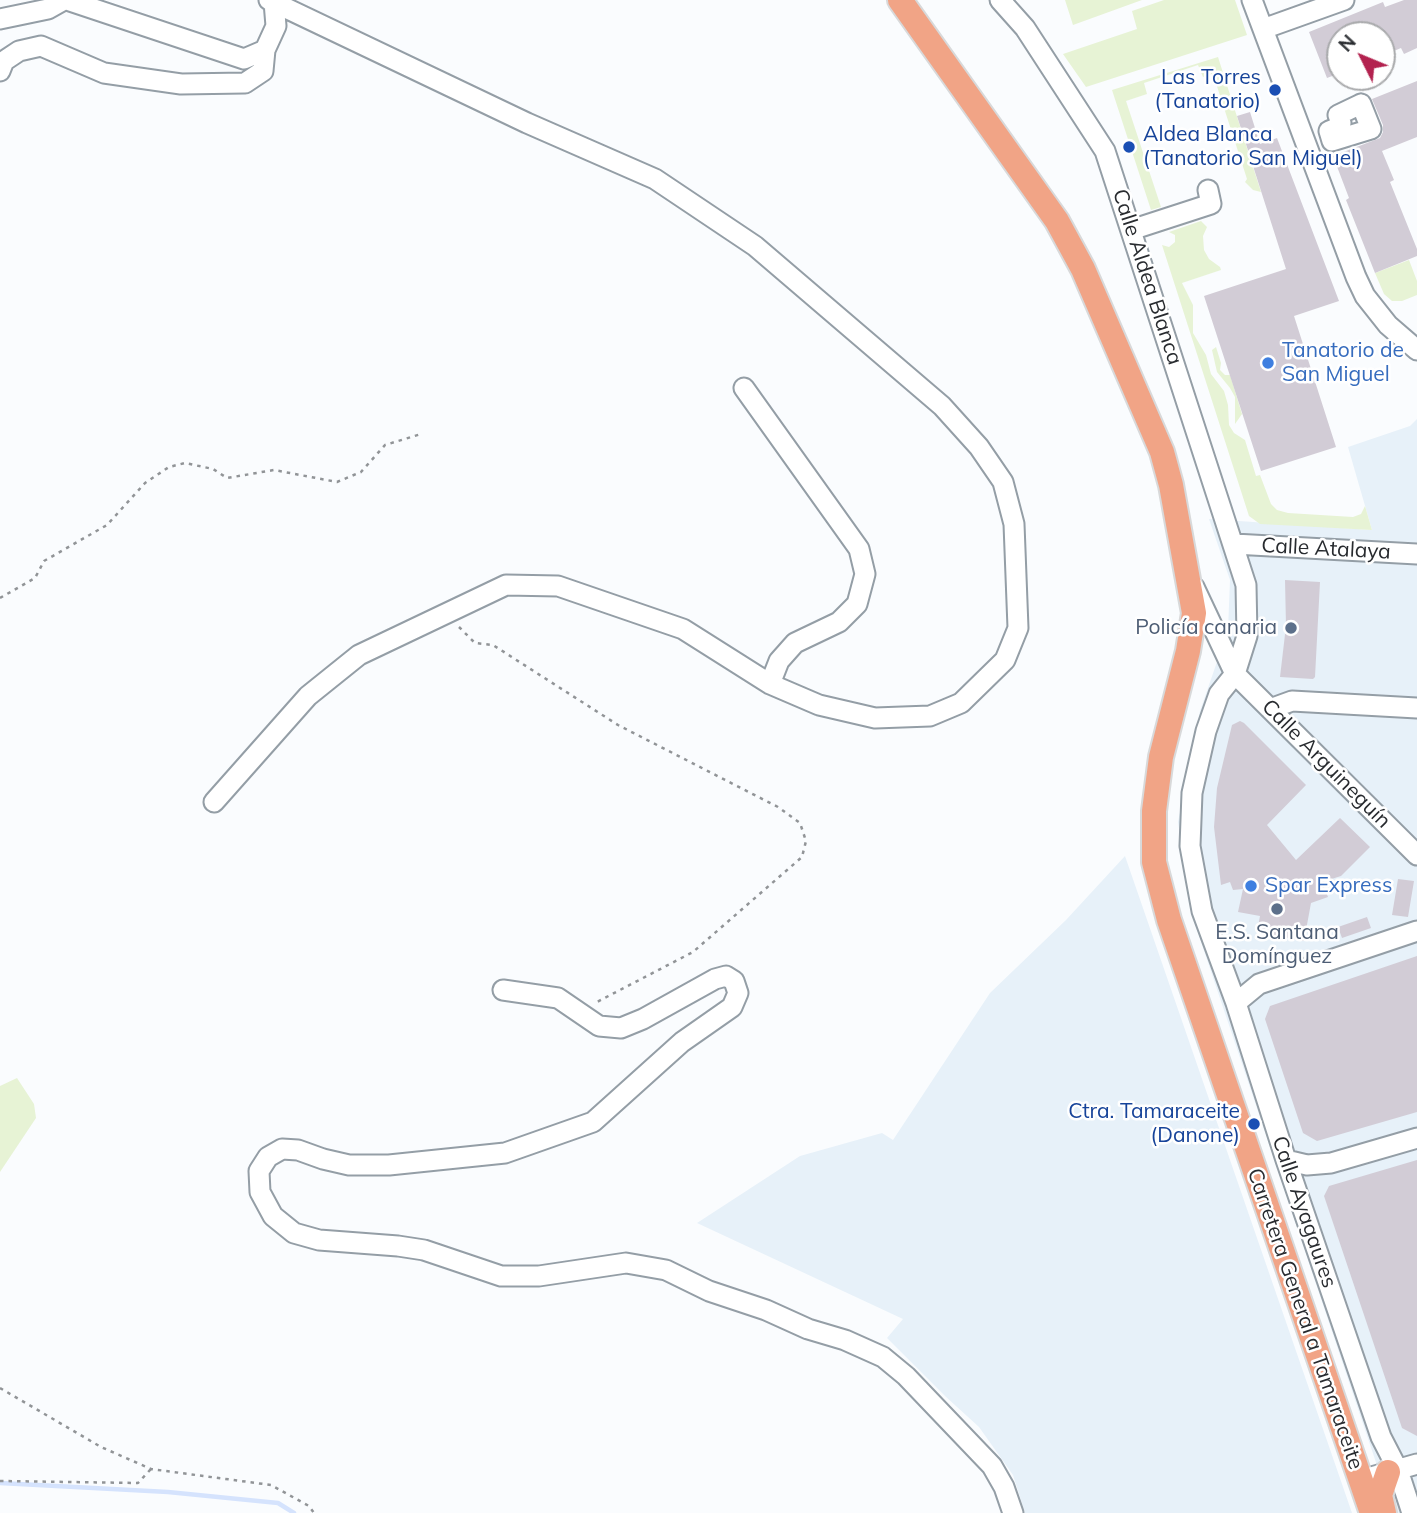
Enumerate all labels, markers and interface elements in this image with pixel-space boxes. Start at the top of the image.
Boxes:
north arrow [1326,21,1396,91]
text: N [1333,30,1361,56]
place label: Las Torres (Tanatorio) [1155,65,1261,115]
marker: Las Torres (Tanatorio) [1267,82,1283,98]
place label: Aldea Blanca (Tanatorio San Miguel) [1143,122,1363,172]
marker: Aldea Blanca (Tanatorio San Miguel) [1121,139,1137,155]
street label: Calle Aldea Blanca [1107,186,1187,368]
place label: Tanatorio de San Miguel [1282,338,1404,388]
marker: Tanatorio de San Miguel [1260,355,1276,371]
street label: Calle Atalaya [1261,533,1391,565]
place label: Policía canaria [1135,615,1277,641]
marker: Policía canaria [1283,620,1299,636]
street label: Calle Arguineguín [1256,694,1396,834]
place label: Spar Express [1265,873,1392,899]
marker: Spar Express [1243,878,1259,894]
marker: E.S. Santana Domínguez [1269,901,1285,917]
place label: E.S. Santana Domínguez [1215,920,1339,970]
place label: Ctra. Tamaraceite (Danone) [1068,1099,1240,1149]
marker: Ctra. Tamaraceite (Danone) [1246,1116,1262,1132]
street label: Calle Ayagaures [1266,1133,1342,1291]
street label: Carretera General a Tamaraceite [1242,1165,1368,1473]

